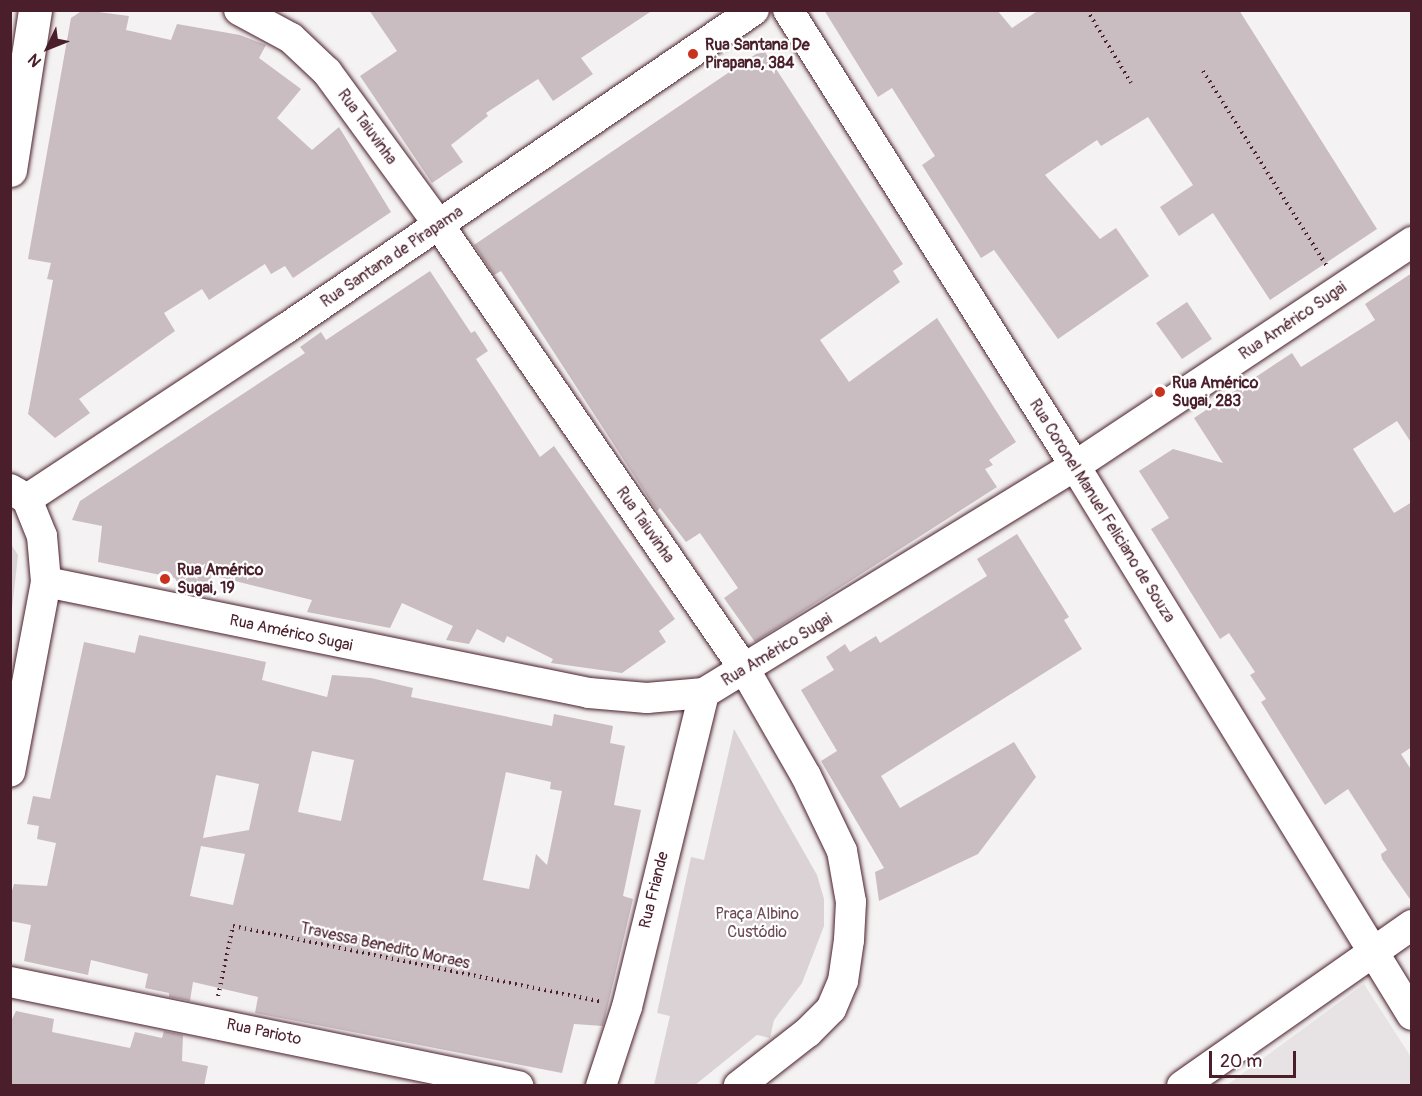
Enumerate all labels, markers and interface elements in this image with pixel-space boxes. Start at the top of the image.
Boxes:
north arrow [18,18,78,78]
place label: Rua Santana De Pirapana, 384 [705,35,810,73]
marker: Rua Santana De Pirapana, 384 [686,47,700,61]
text: N [24,50,46,71]
street label: Rua Taiuvinha [333,86,401,168]
street label: Rua Santana de Pirapama [317,202,467,312]
street label: Rua Américo Sugai [1236,278,1350,364]
place label: Rua Américo Sugai, 283 [1172,373,1258,411]
marker: Rua Américo Sugai, 283 [1153,385,1167,399]
street label: Rua Coronel Manuel Feliciano de Souza [1025,396,1179,626]
street label: Rua Taiuvinha [612,483,678,567]
place label: Rua Américo Sugai, 19 [177,560,263,598]
marker: Rua Américo Sugai, 19 [158,572,172,586]
street label: Rua Américo Sugai [718,609,836,691]
street label: Rua Américo Sugai [228,611,354,655]
street label: Rua Friande [635,850,673,930]
park label: Praça Albino Custódio [715,904,799,942]
street label: Travessa Benedito Moraes [298,919,472,973]
street label: Rua Parioto [225,1015,303,1049]
scale bar [1212,1039,1299,1077]
text: 20 m [1220,1050,1262,1073]

